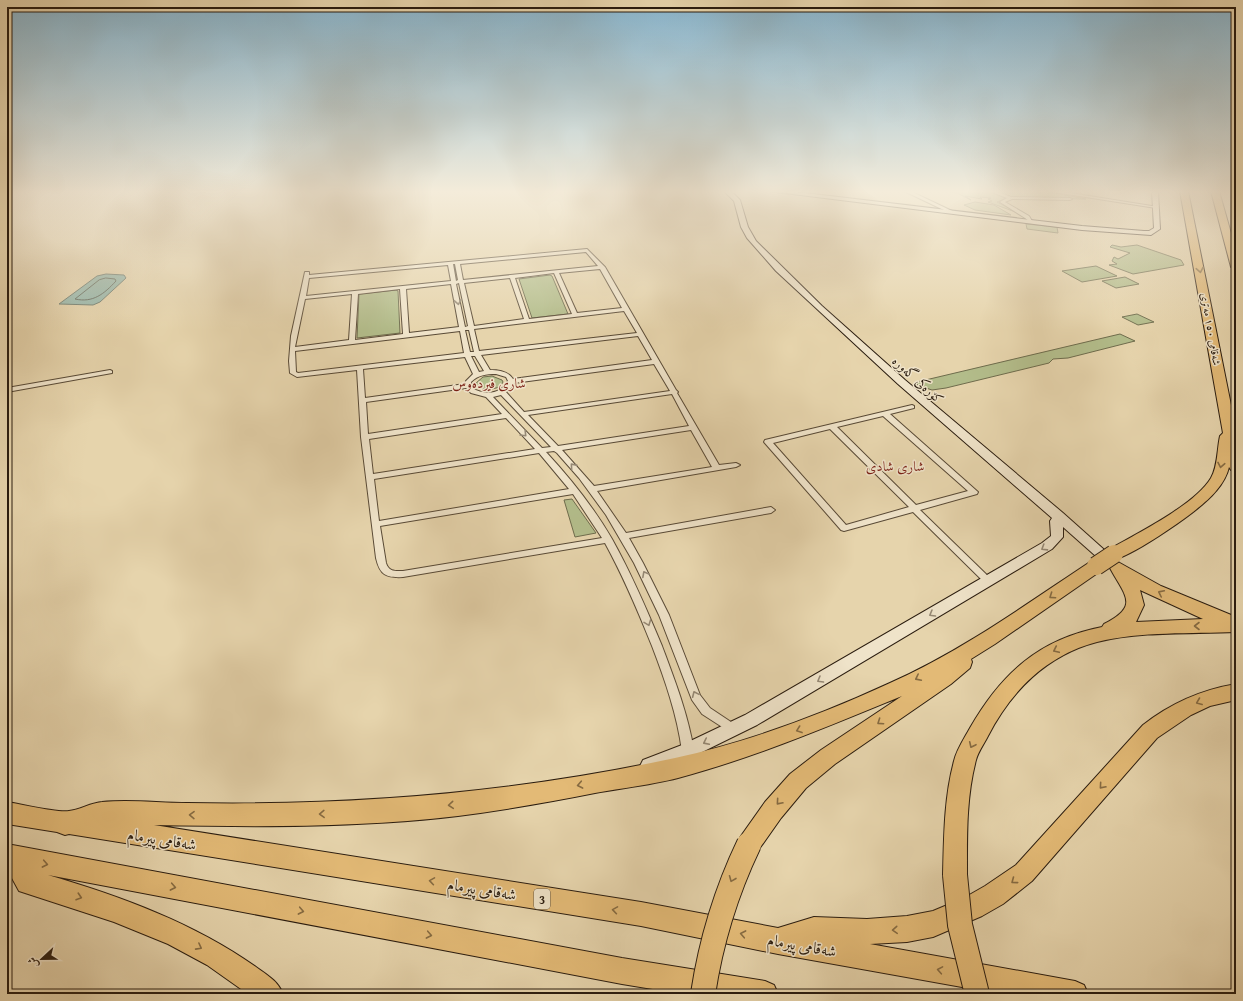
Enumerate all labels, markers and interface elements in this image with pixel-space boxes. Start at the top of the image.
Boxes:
one-way arrow [1195,267,1204,274]
street label: شەقامی ١٥٠ مەتری [1197,291,1225,367]
one-way arrow [453,299,461,305]
street label: کۆرەکی گەورە [888,352,948,408]
district label: شاری فیردەوس [452,373,526,393]
one-way arrow [519,429,527,437]
district label: شاری شادی [866,456,924,476]
one-way arrow [1217,462,1226,468]
one-way arrow [570,463,577,471]
one-way arrow [1041,543,1048,551]
one-way arrow [642,571,649,578]
one-way arrow [1157,590,1165,598]
one-way arrow [1049,591,1056,598]
one-way arrow [929,609,936,616]
one-way arrow [643,619,651,626]
one-way arrow [1194,622,1200,630]
one-way arrow [1052,646,1059,654]
one-way arrow [915,673,923,681]
one-way arrow [817,675,824,682]
one-way arrow [692,690,700,697]
one-way arrow [1195,698,1202,706]
one-way arrow [877,717,884,724]
one-way arrow [796,725,803,733]
one-way arrow [703,737,710,745]
one-way arrow [969,741,977,749]
one-way arrow [577,780,583,789]
one-way arrow [1099,781,1106,789]
one-way arrow [777,797,784,805]
one-way arrow [448,801,455,810]
one-way arrow [319,809,325,818]
one-way arrow [189,811,195,820]
street label: شەقامی پیرمام [125,822,198,859]
one-way arrow [42,859,48,867]
street label: شەقامی پیرمام [445,872,518,909]
one-way arrow [729,875,737,882]
one-way arrow [429,877,435,886]
one-way arrow [1011,877,1018,884]
one-way arrow [170,883,176,891]
road number: 3 [534,889,550,909]
one-way arrow [75,892,82,901]
one-way arrow [612,906,618,915]
one-way arrow [298,907,304,915]
one-way arrow [892,925,898,934]
street label: شەقامی پیرمام [765,927,838,966]
one-way arrow [426,930,432,939]
one-way arrow [740,931,746,939]
north arrow [22,939,62,979]
one-way arrow [195,942,202,949]
text: ش [23,955,42,971]
one-way arrow [937,966,943,975]

